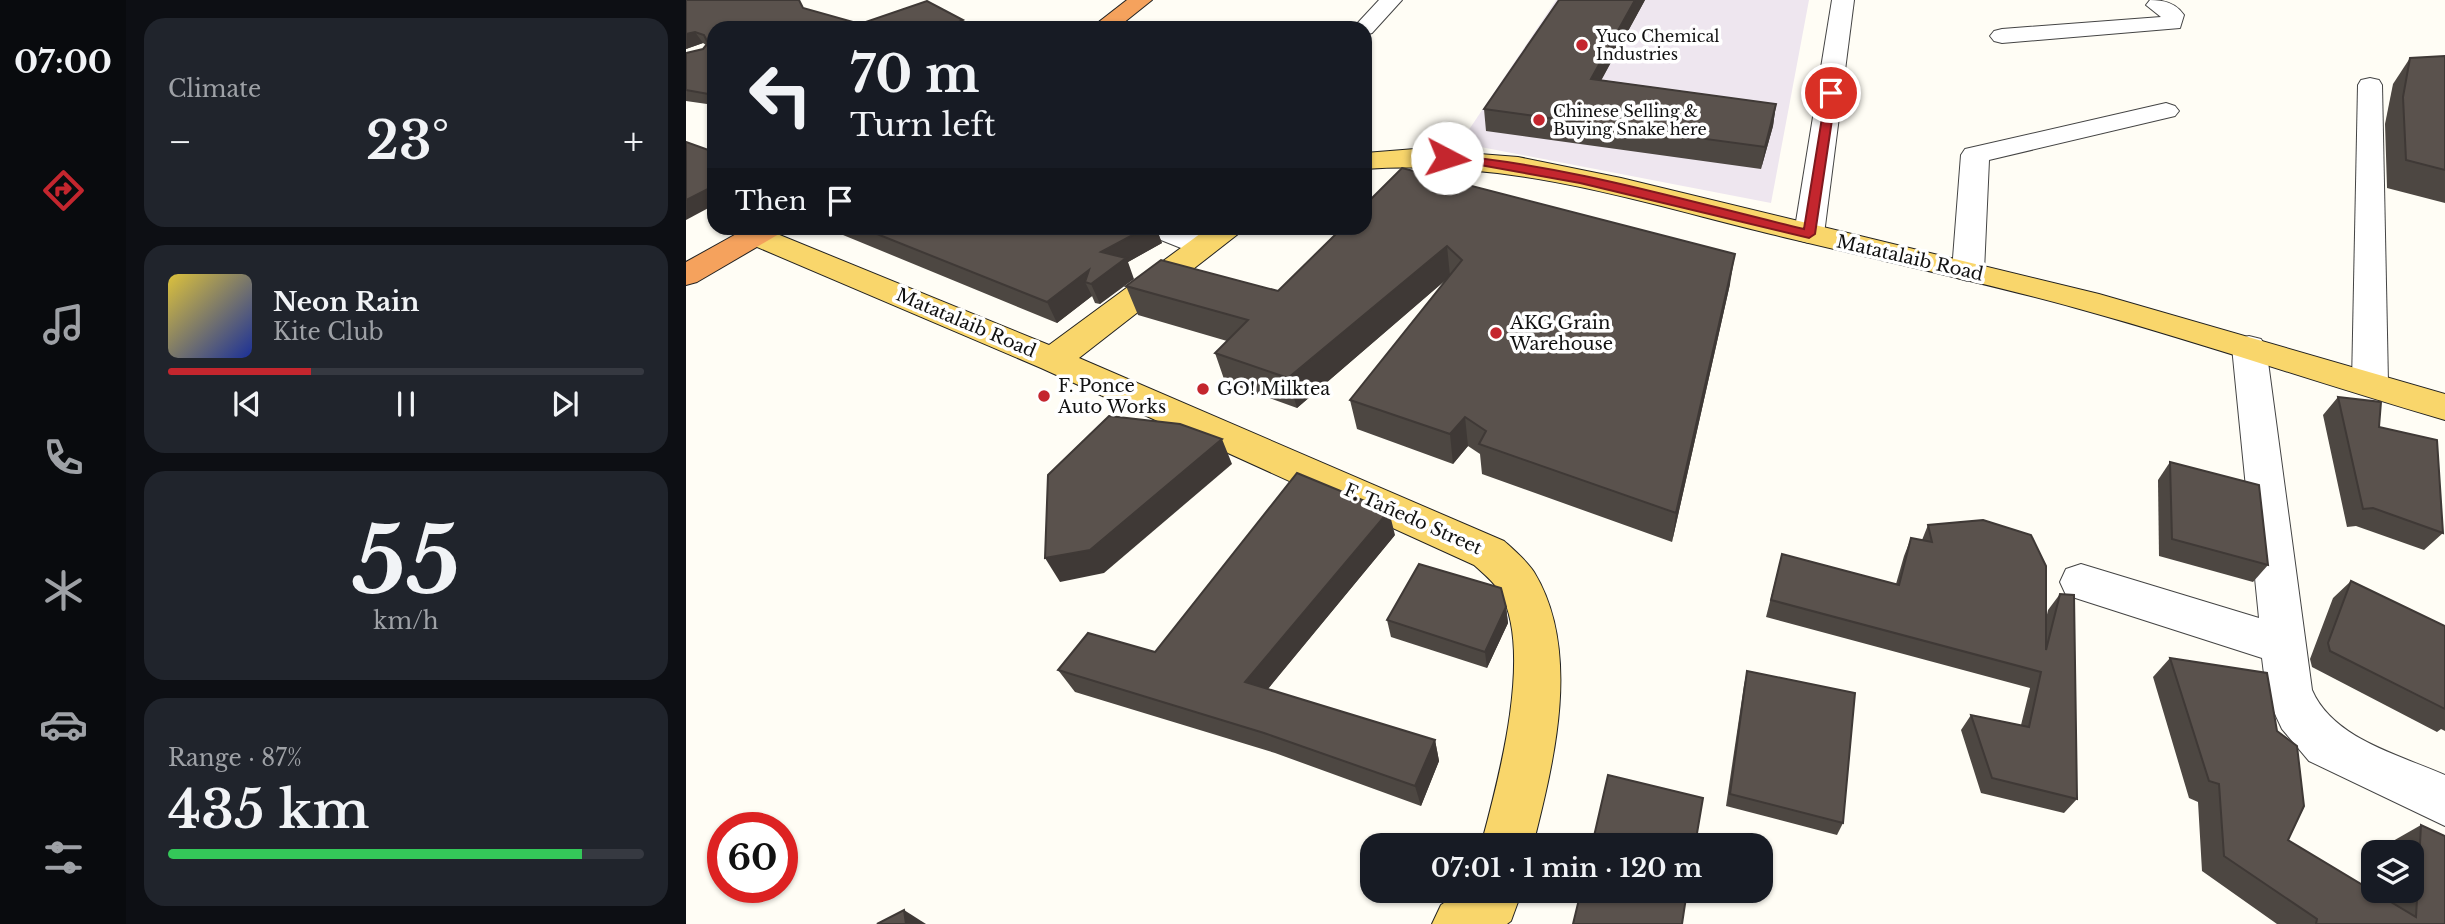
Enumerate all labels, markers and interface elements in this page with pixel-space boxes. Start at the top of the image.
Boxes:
place label: Yuco Chemical Industries [1595,26,1719,64]
marker: Yuco Chemical Industries [1574,37,1590,53]
text: 07:00 [14,42,112,82]
text: 70 m [850,44,980,105]
icon: left [735,49,826,140]
pin [1801,63,1861,123]
icon: arrive [1812,74,1850,112]
text: Climate [168,75,261,103]
place label: Chinese Selling & Buying Snake here [1553,101,1707,139]
text: Turn left [850,105,996,145]
text: 23° [366,109,449,173]
marker: Chinese Selling & Buying Snake here [1531,112,1547,128]
text: − [168,118,192,165]
text: + [623,118,644,165]
position arrow [1410,121,1484,195]
icon: directions [39,166,88,215]
icon: arrive [821,182,859,220]
text: Then [735,185,807,217]
street label: Matatalaib Road [1834,230,1986,286]
street label: Matatalaib Road [893,284,1039,362]
text: Neon Rain [273,286,419,318]
icon: music [39,300,88,349]
place label: AKG Grain Warehouse [1509,312,1613,355]
text: Kite Club [273,318,384,346]
marker: AKG Grain Warehouse [1488,325,1504,341]
place label: F. Ponce Auto Works [1057,375,1166,418]
place label: GO! Milktea [1217,378,1330,400]
marker: GO! Milktea [1195,381,1211,397]
icon: previous [228,385,266,423]
icon: pause [387,385,425,423]
icon: next [546,385,584,423]
marker: F. Ponce Auto Works [1036,388,1052,404]
icon: phone [39,433,88,482]
street label: F. Tañedo Street [1341,479,1486,559]
text: 55 [352,505,460,618]
icon: climate [39,566,88,615]
text: km/h [373,607,439,635]
icon: car [39,700,88,749]
text: Range · 87% [168,744,302,772]
text: 435 km [168,778,369,842]
speed limit sign: 60 [707,812,798,903]
icon: filters [39,833,88,882]
map controls [2361,840,2424,903]
button: layers [2361,840,2424,903]
text: 07:01 · 1 min · 120 m [1431,852,1702,884]

